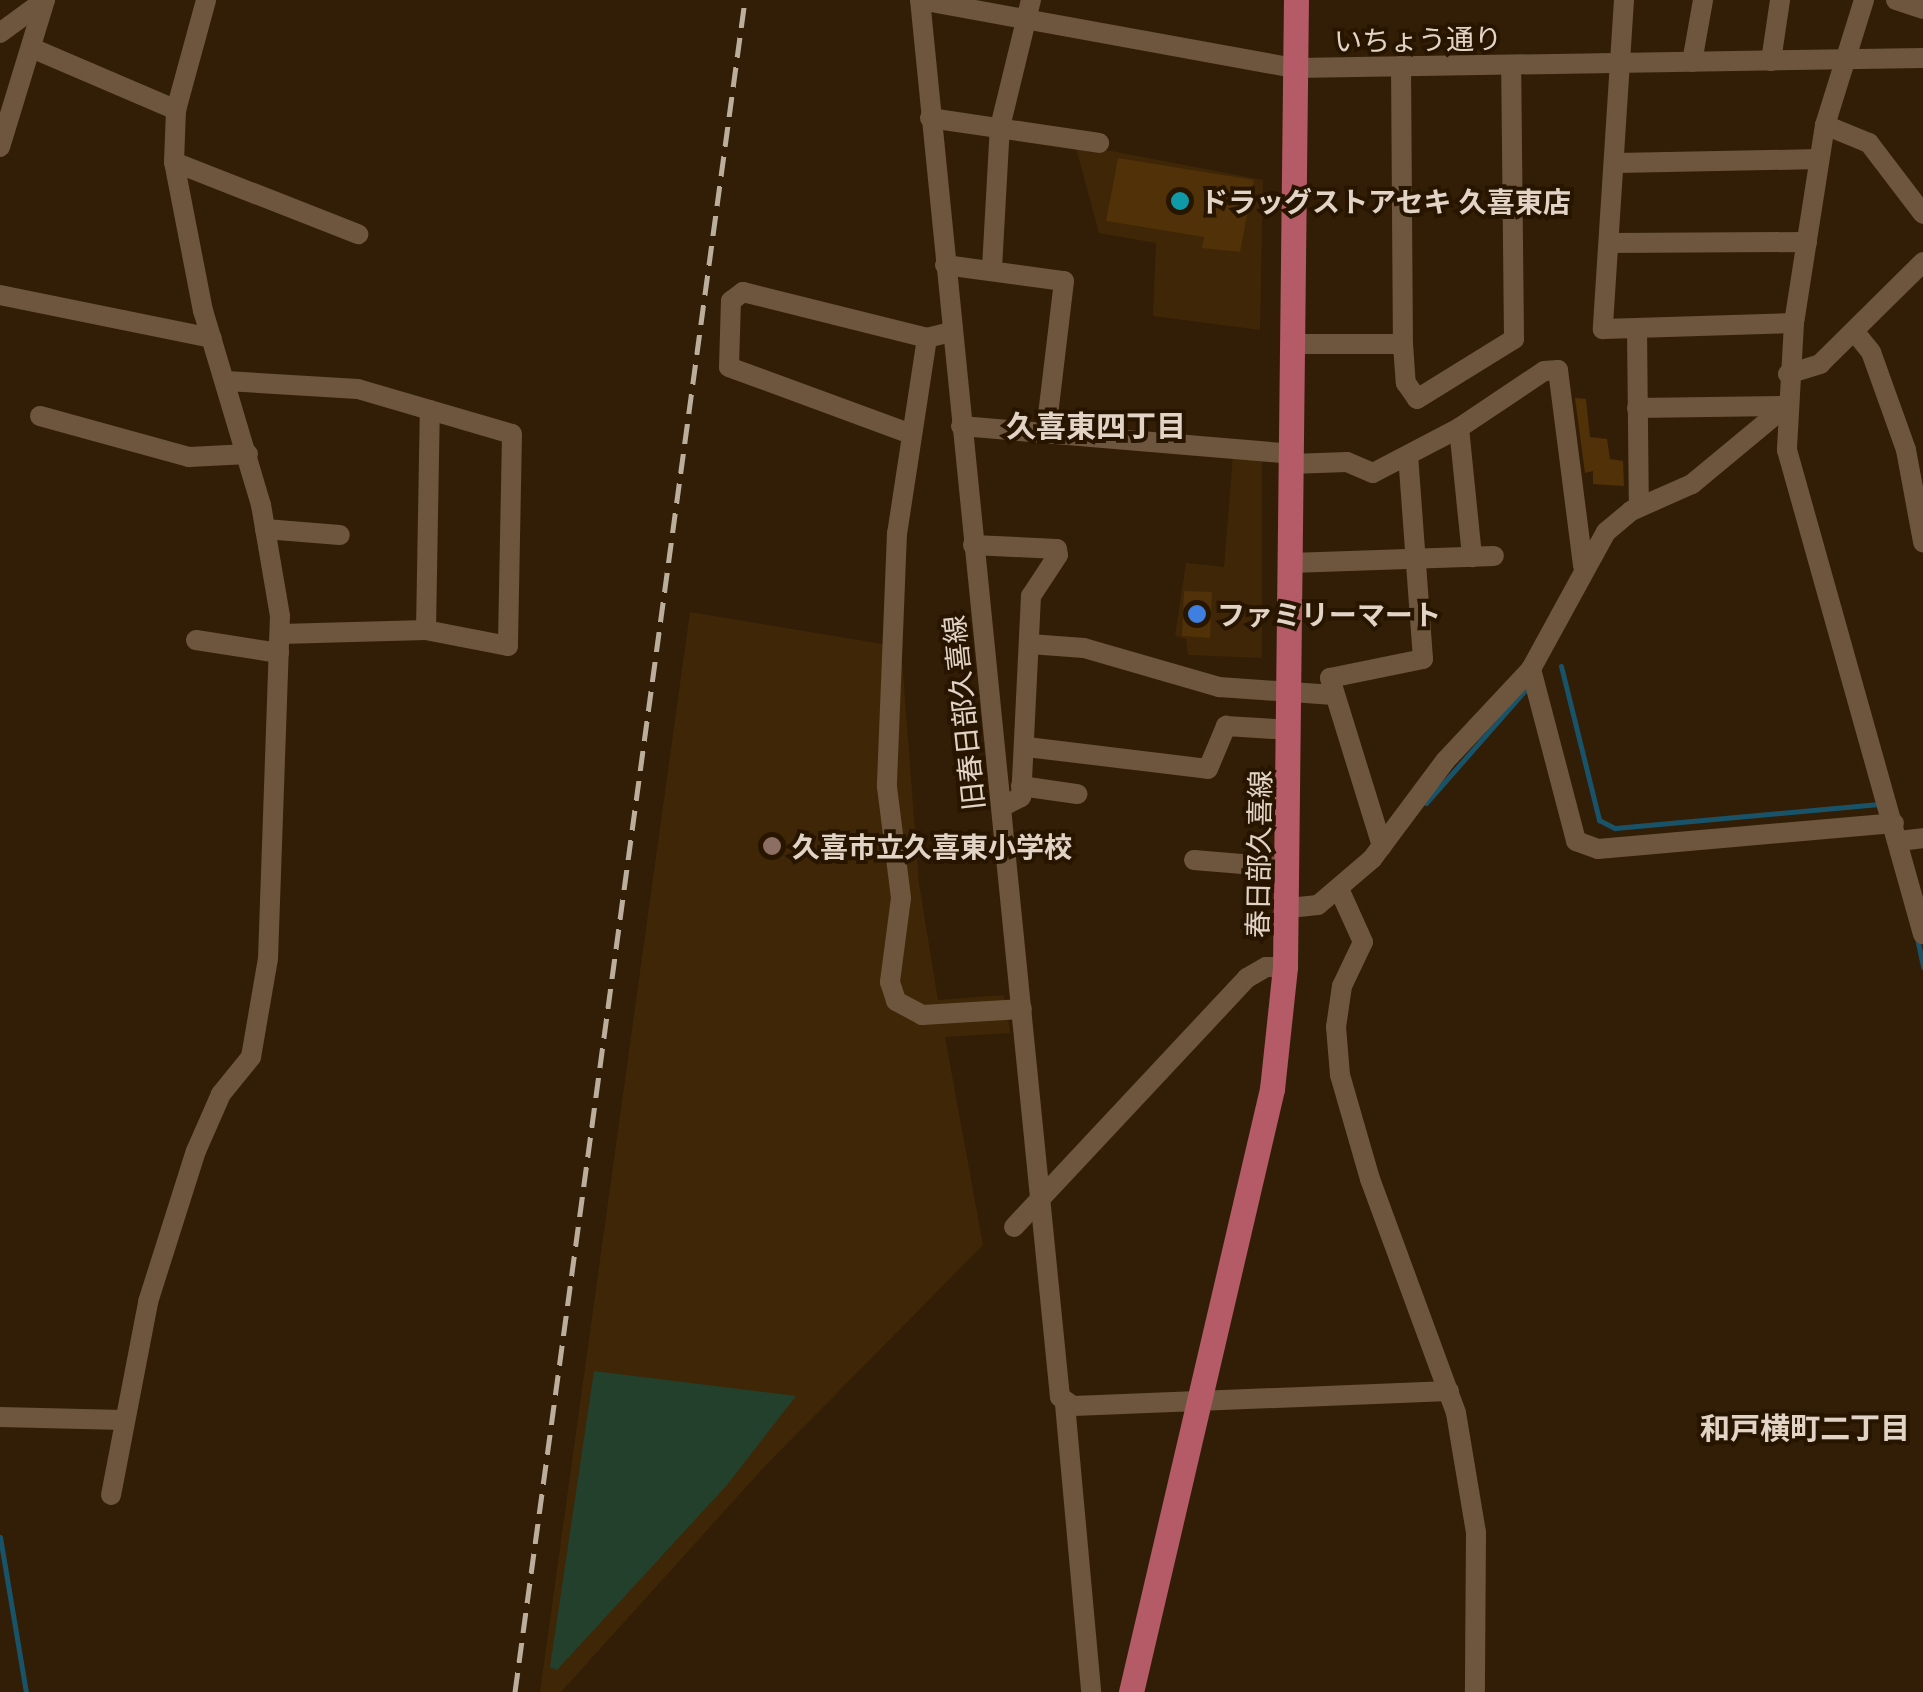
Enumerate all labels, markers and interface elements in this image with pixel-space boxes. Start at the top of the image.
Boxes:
street label: いちょう通り [1334,21,1502,57]
place label: ドラッグストアセキ 久喜東店 [1200,184,1571,218]
marker: ドラッグストアセキ 久喜東店 [1169,190,1191,212]
district label: 久喜東四丁目 [1006,408,1186,444]
place label: ファミリーマート [1217,597,1441,631]
marker: ファミリーマート [1186,603,1208,625]
street label: 旧春日部久喜線 [936,614,990,812]
street label: 春日部久喜線 [1240,770,1276,938]
place label: 久喜市立久喜東小学校 [792,829,1072,863]
marker: 久喜市立久喜東小学校 [761,835,783,857]
district label: 和戸横町二丁目 [1700,1410,1910,1446]

